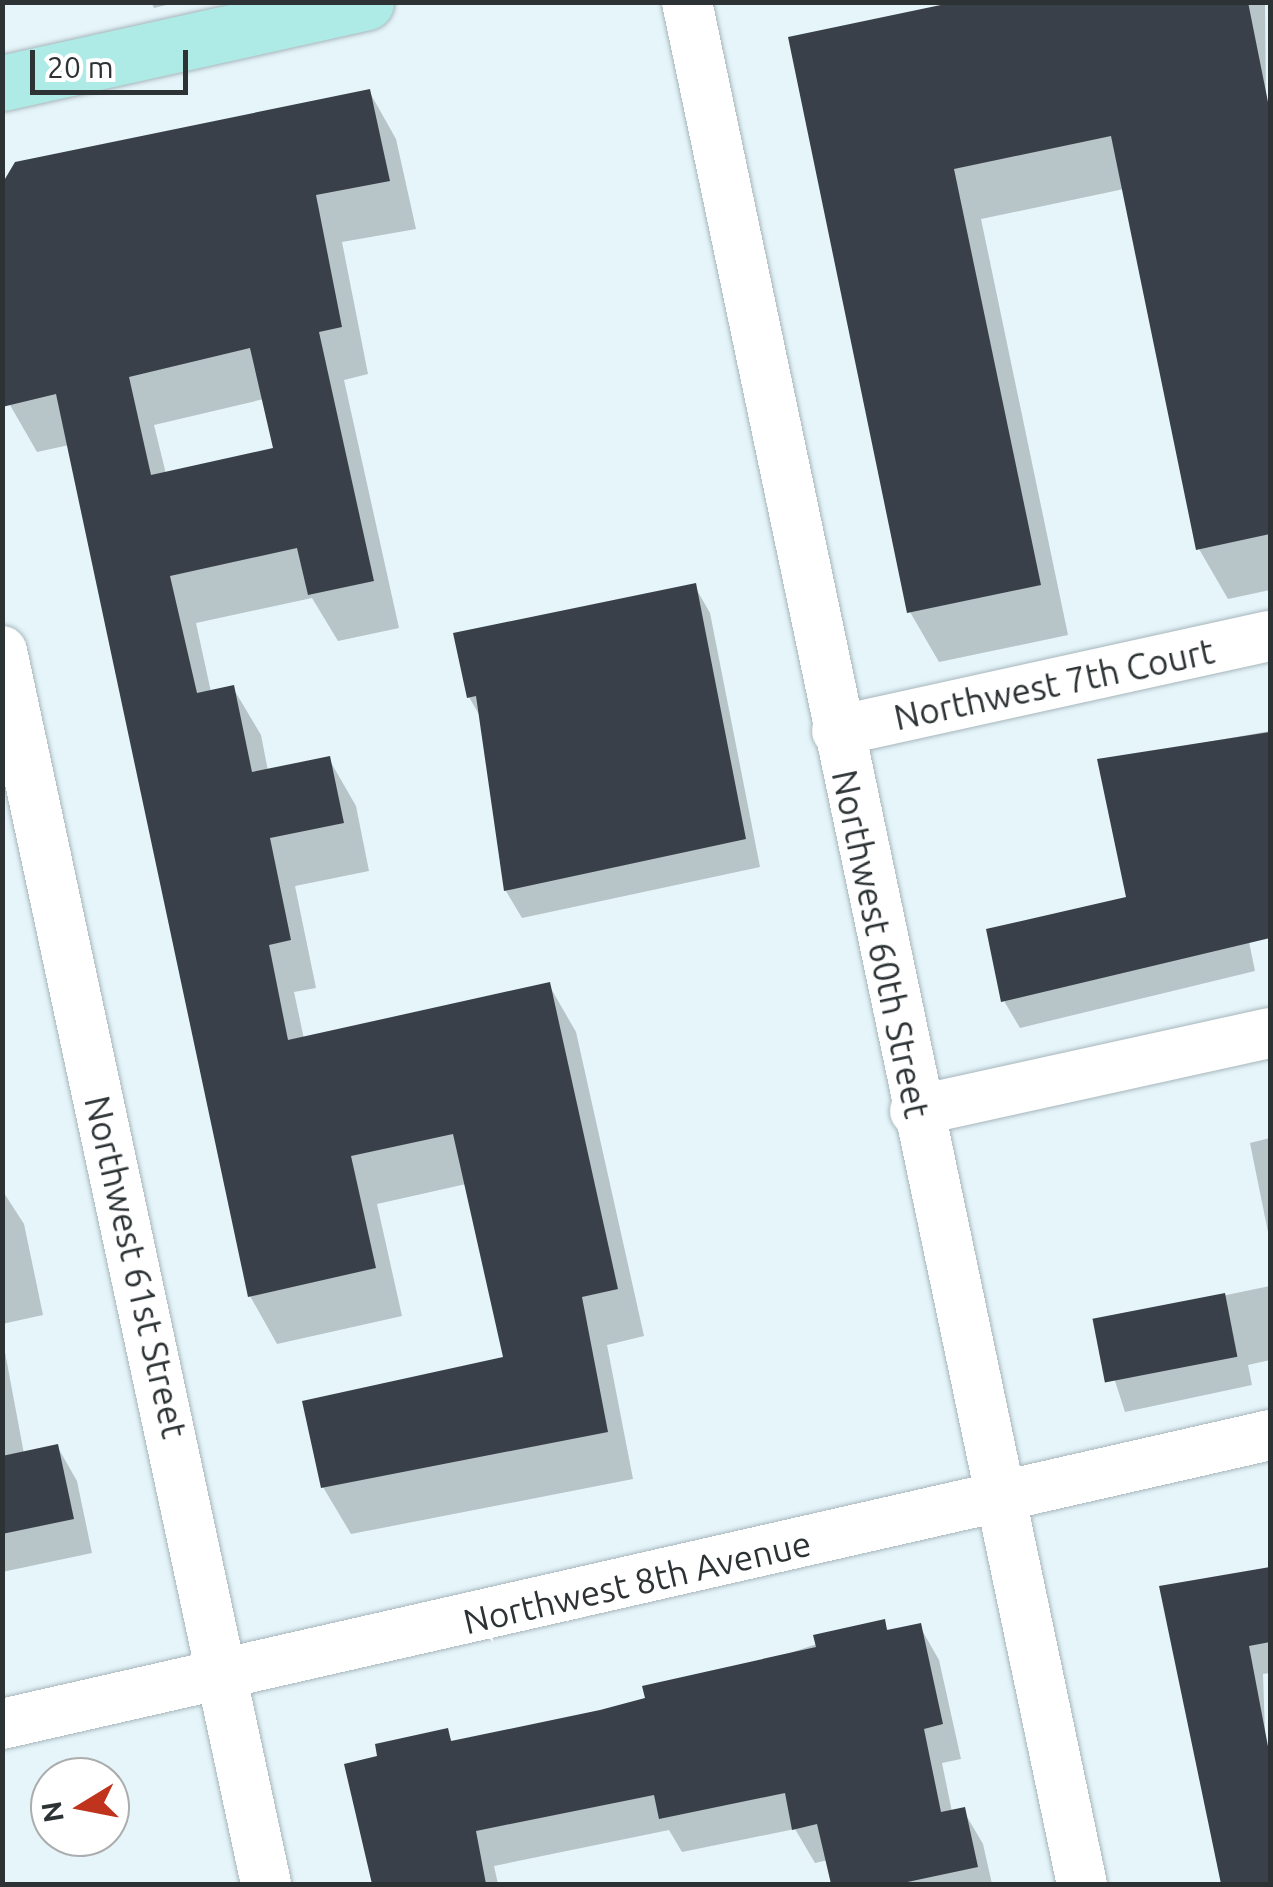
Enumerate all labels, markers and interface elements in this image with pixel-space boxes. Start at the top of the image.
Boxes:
scale bar [35,30,192,92]
text: 20 m [47,50,114,84]
street label: Northwest 7th Court [890,630,1218,738]
street label: Northwest 60th Street [824,766,938,1122]
street label: Northwest 61st Street [76,1092,196,1442]
street label: Northwest 8th Avenue [459,1522,815,1642]
north arrow [30,1757,130,1857]
text: N [35,1799,69,1825]

